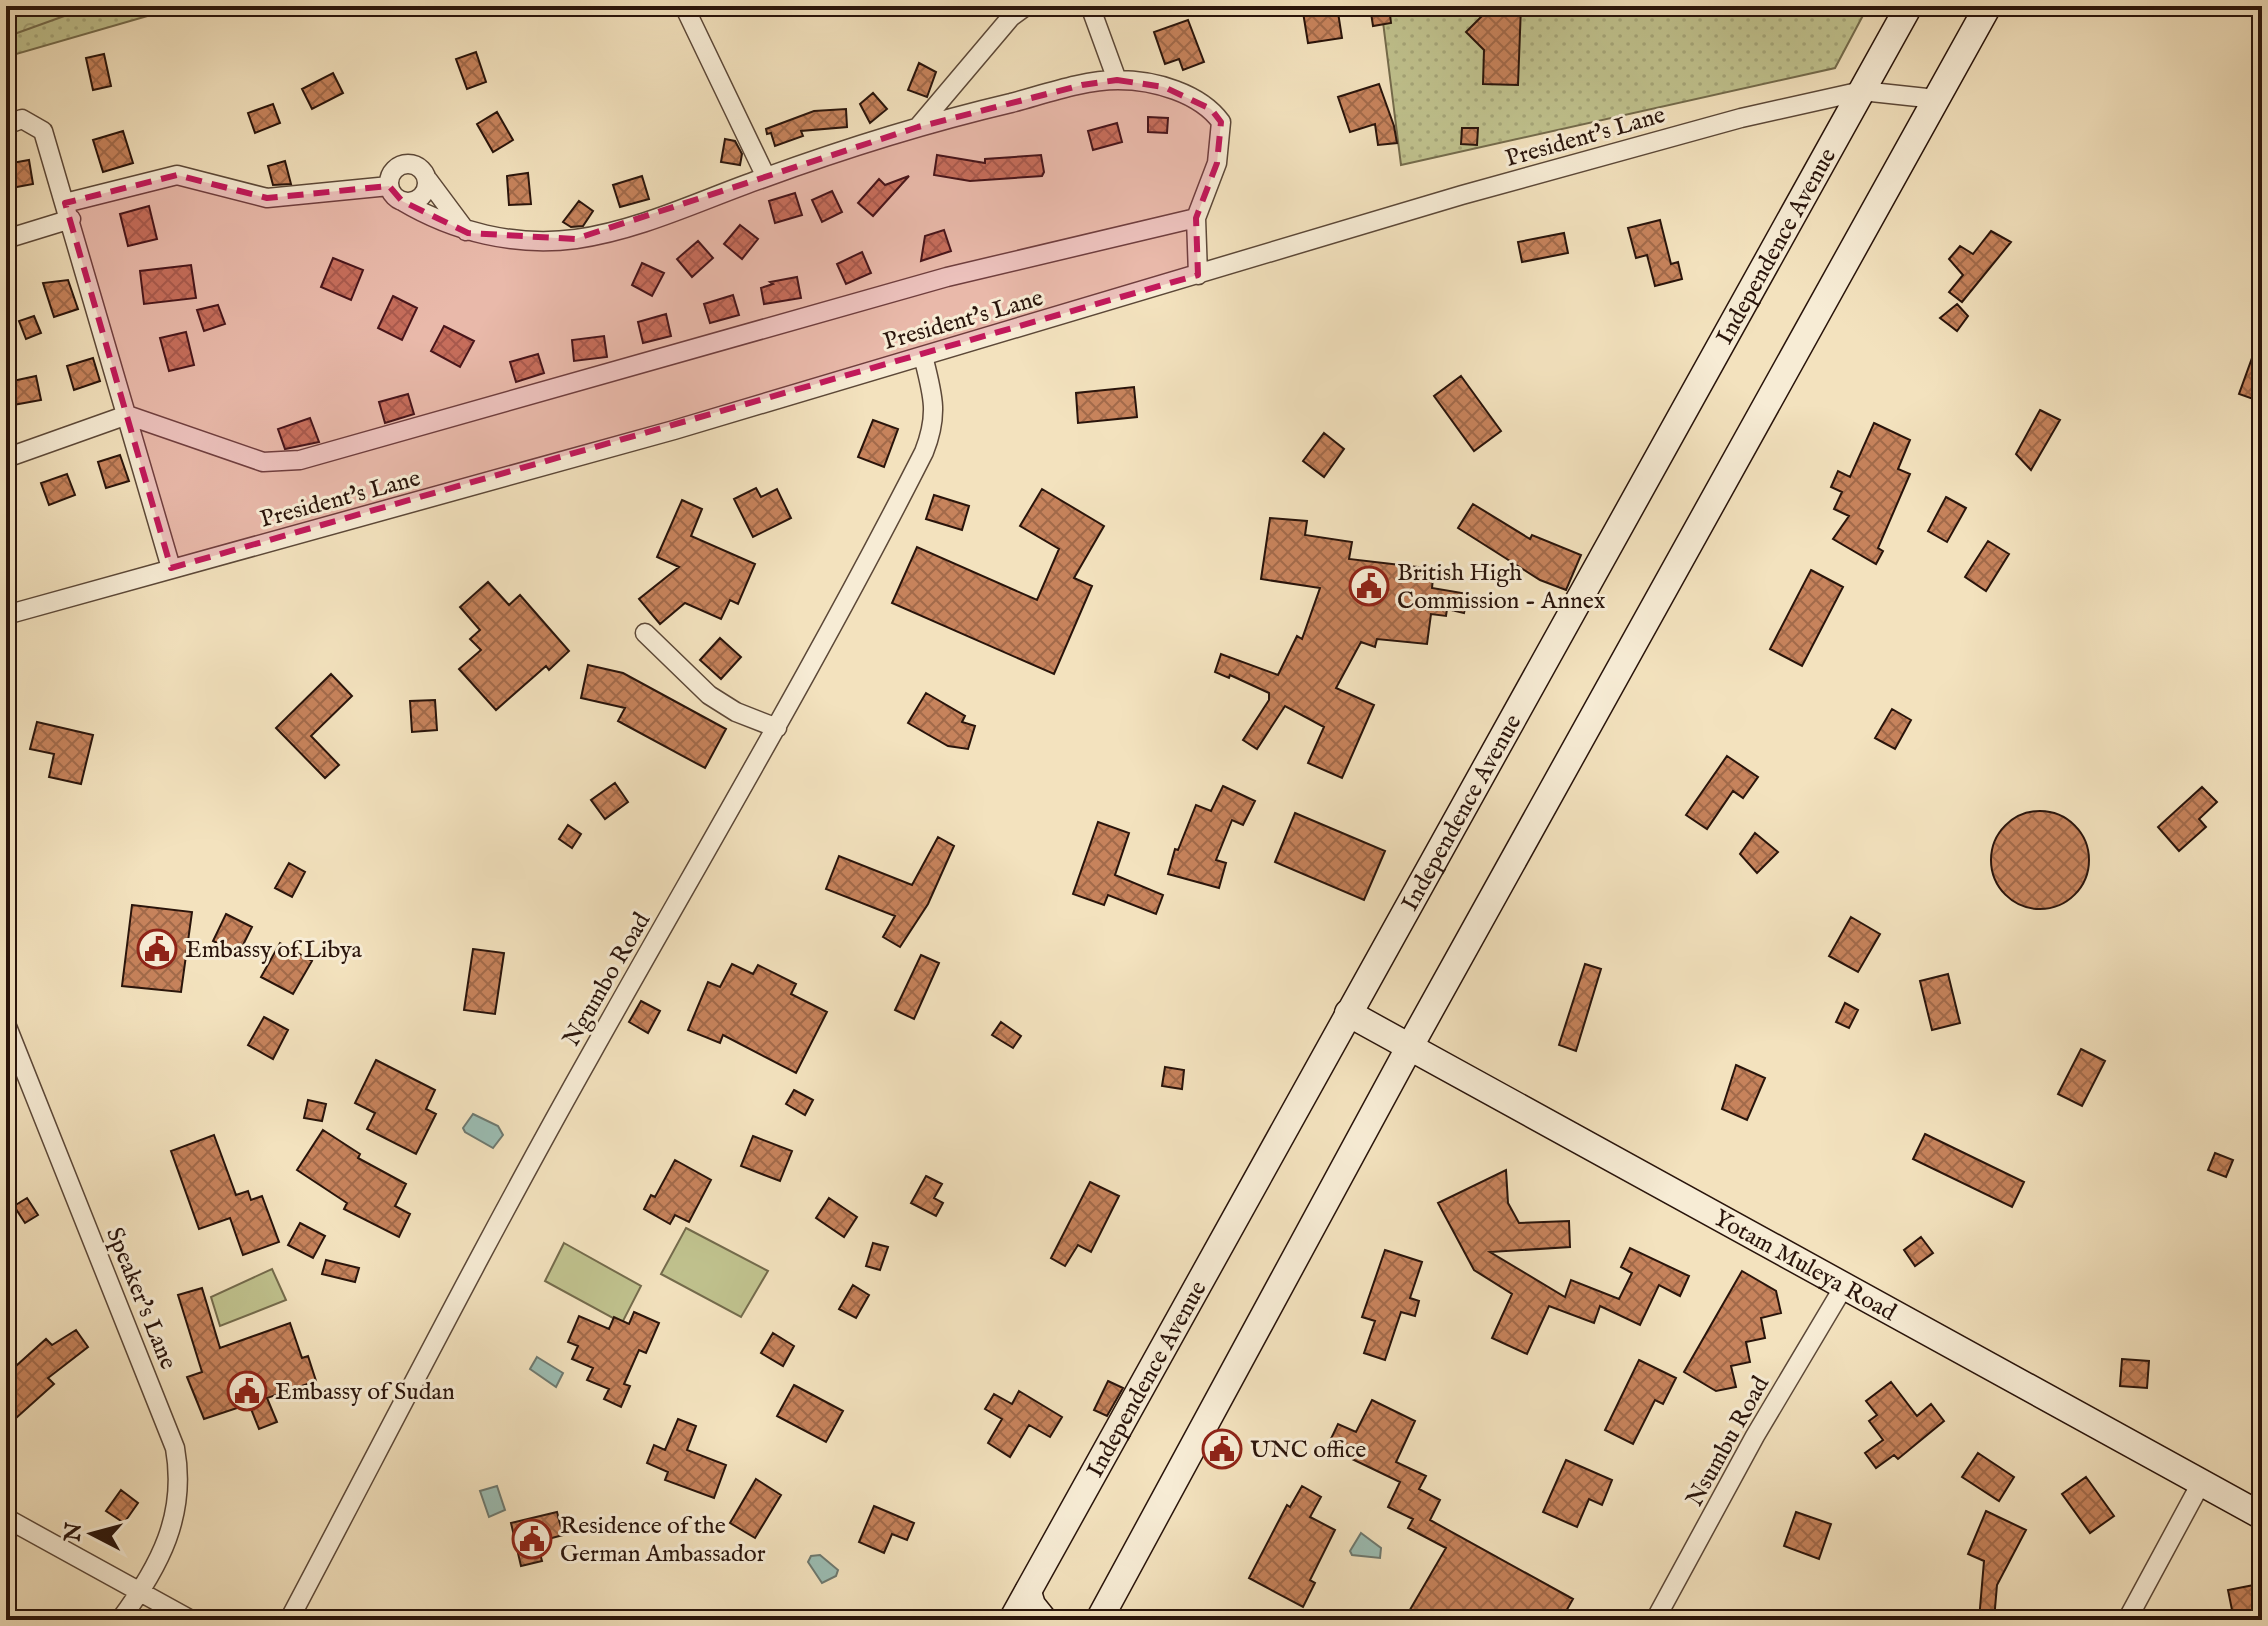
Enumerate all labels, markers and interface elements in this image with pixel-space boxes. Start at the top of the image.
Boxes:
street label: President's Lane [1502,100,1669,175]
street label: Independence Avenue [1710,143,1844,350]
street label: President's Lane [880,283,1047,358]
street label: President's Lane [257,463,424,536]
place label: British High Commission - Annex [1397,558,1606,617]
public building icon: British High Commission - Annex [1348,565,1390,607]
street label: Independence Avenue [1395,709,1529,917]
street label: Ngumbo Road [557,907,658,1052]
public building icon: Embassy of Libya [136,928,178,970]
place label: Embassy of Libya [185,935,363,966]
street label: Yotam Muleya Road [1708,1203,1902,1329]
street label: Speaker's Lane [98,1223,183,1374]
street label: Independence Avenue [1080,1276,1214,1483]
public building icon: Embassy of Sudan [226,1370,268,1412]
street label: Nsumbu Road [1680,1371,1777,1512]
place label: Embassy of Sudan [275,1377,455,1408]
public building icon: UNC office [1201,1428,1243,1470]
place label: UNC office [1250,1435,1366,1466]
north arrow [52,1494,132,1574]
place label: Residence of the German Ambassador [560,1511,766,1570]
public building icon: Residence of the German Ambassador [511,1518,553,1560]
text: N [59,1521,89,1544]

